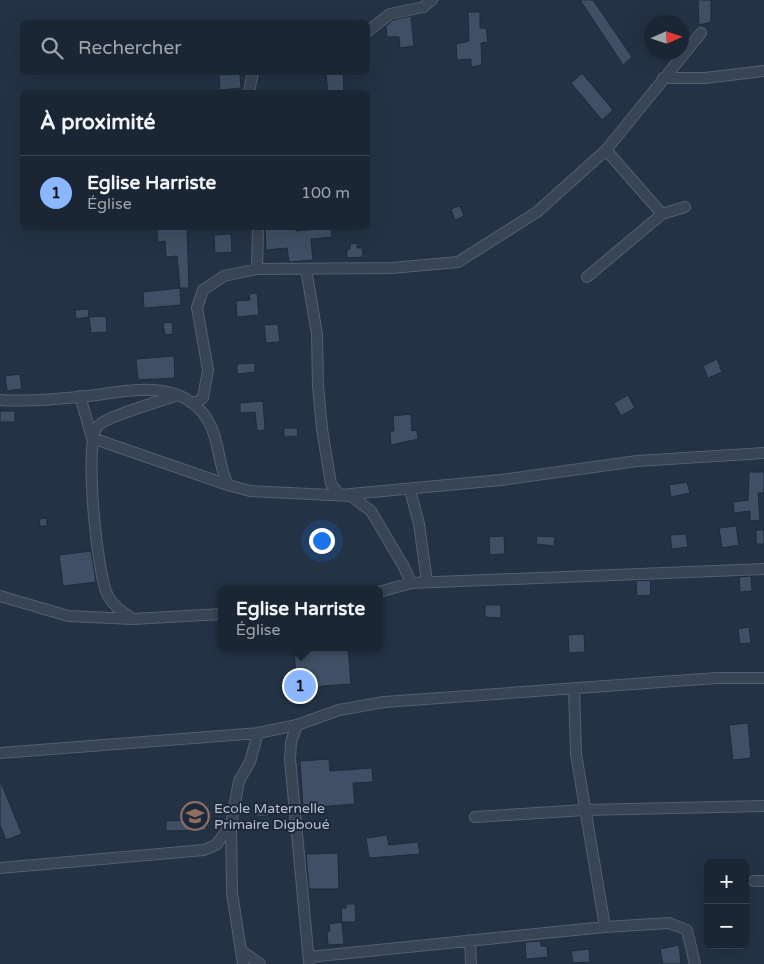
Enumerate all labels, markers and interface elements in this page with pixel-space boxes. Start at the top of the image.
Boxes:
north arrow [644,15,689,60]
search box [20,20,370,75]
icon: search [38,34,66,62]
text: Rechercher [78,37,181,59]
text: À proximité [40,110,155,135]
text: Eglise Harriste [87,172,216,194]
text: 1 [51,183,61,203]
text: 100 m [301,183,350,203]
text: Église [87,194,132,214]
your location [309,528,335,554]
popup [218,586,383,651]
text: Eglise Harriste [236,598,365,620]
text: Église [236,620,281,640]
pin: 1 [284,667,316,705]
place label: Ecole Maternelle Primaire Digboué [214,800,330,833]
school or university icon: Ecole Maternelle Primaire Digboué [180,801,210,831]
map controls [704,859,749,949]
button: + [704,859,749,904]
button: − [704,904,749,949]

